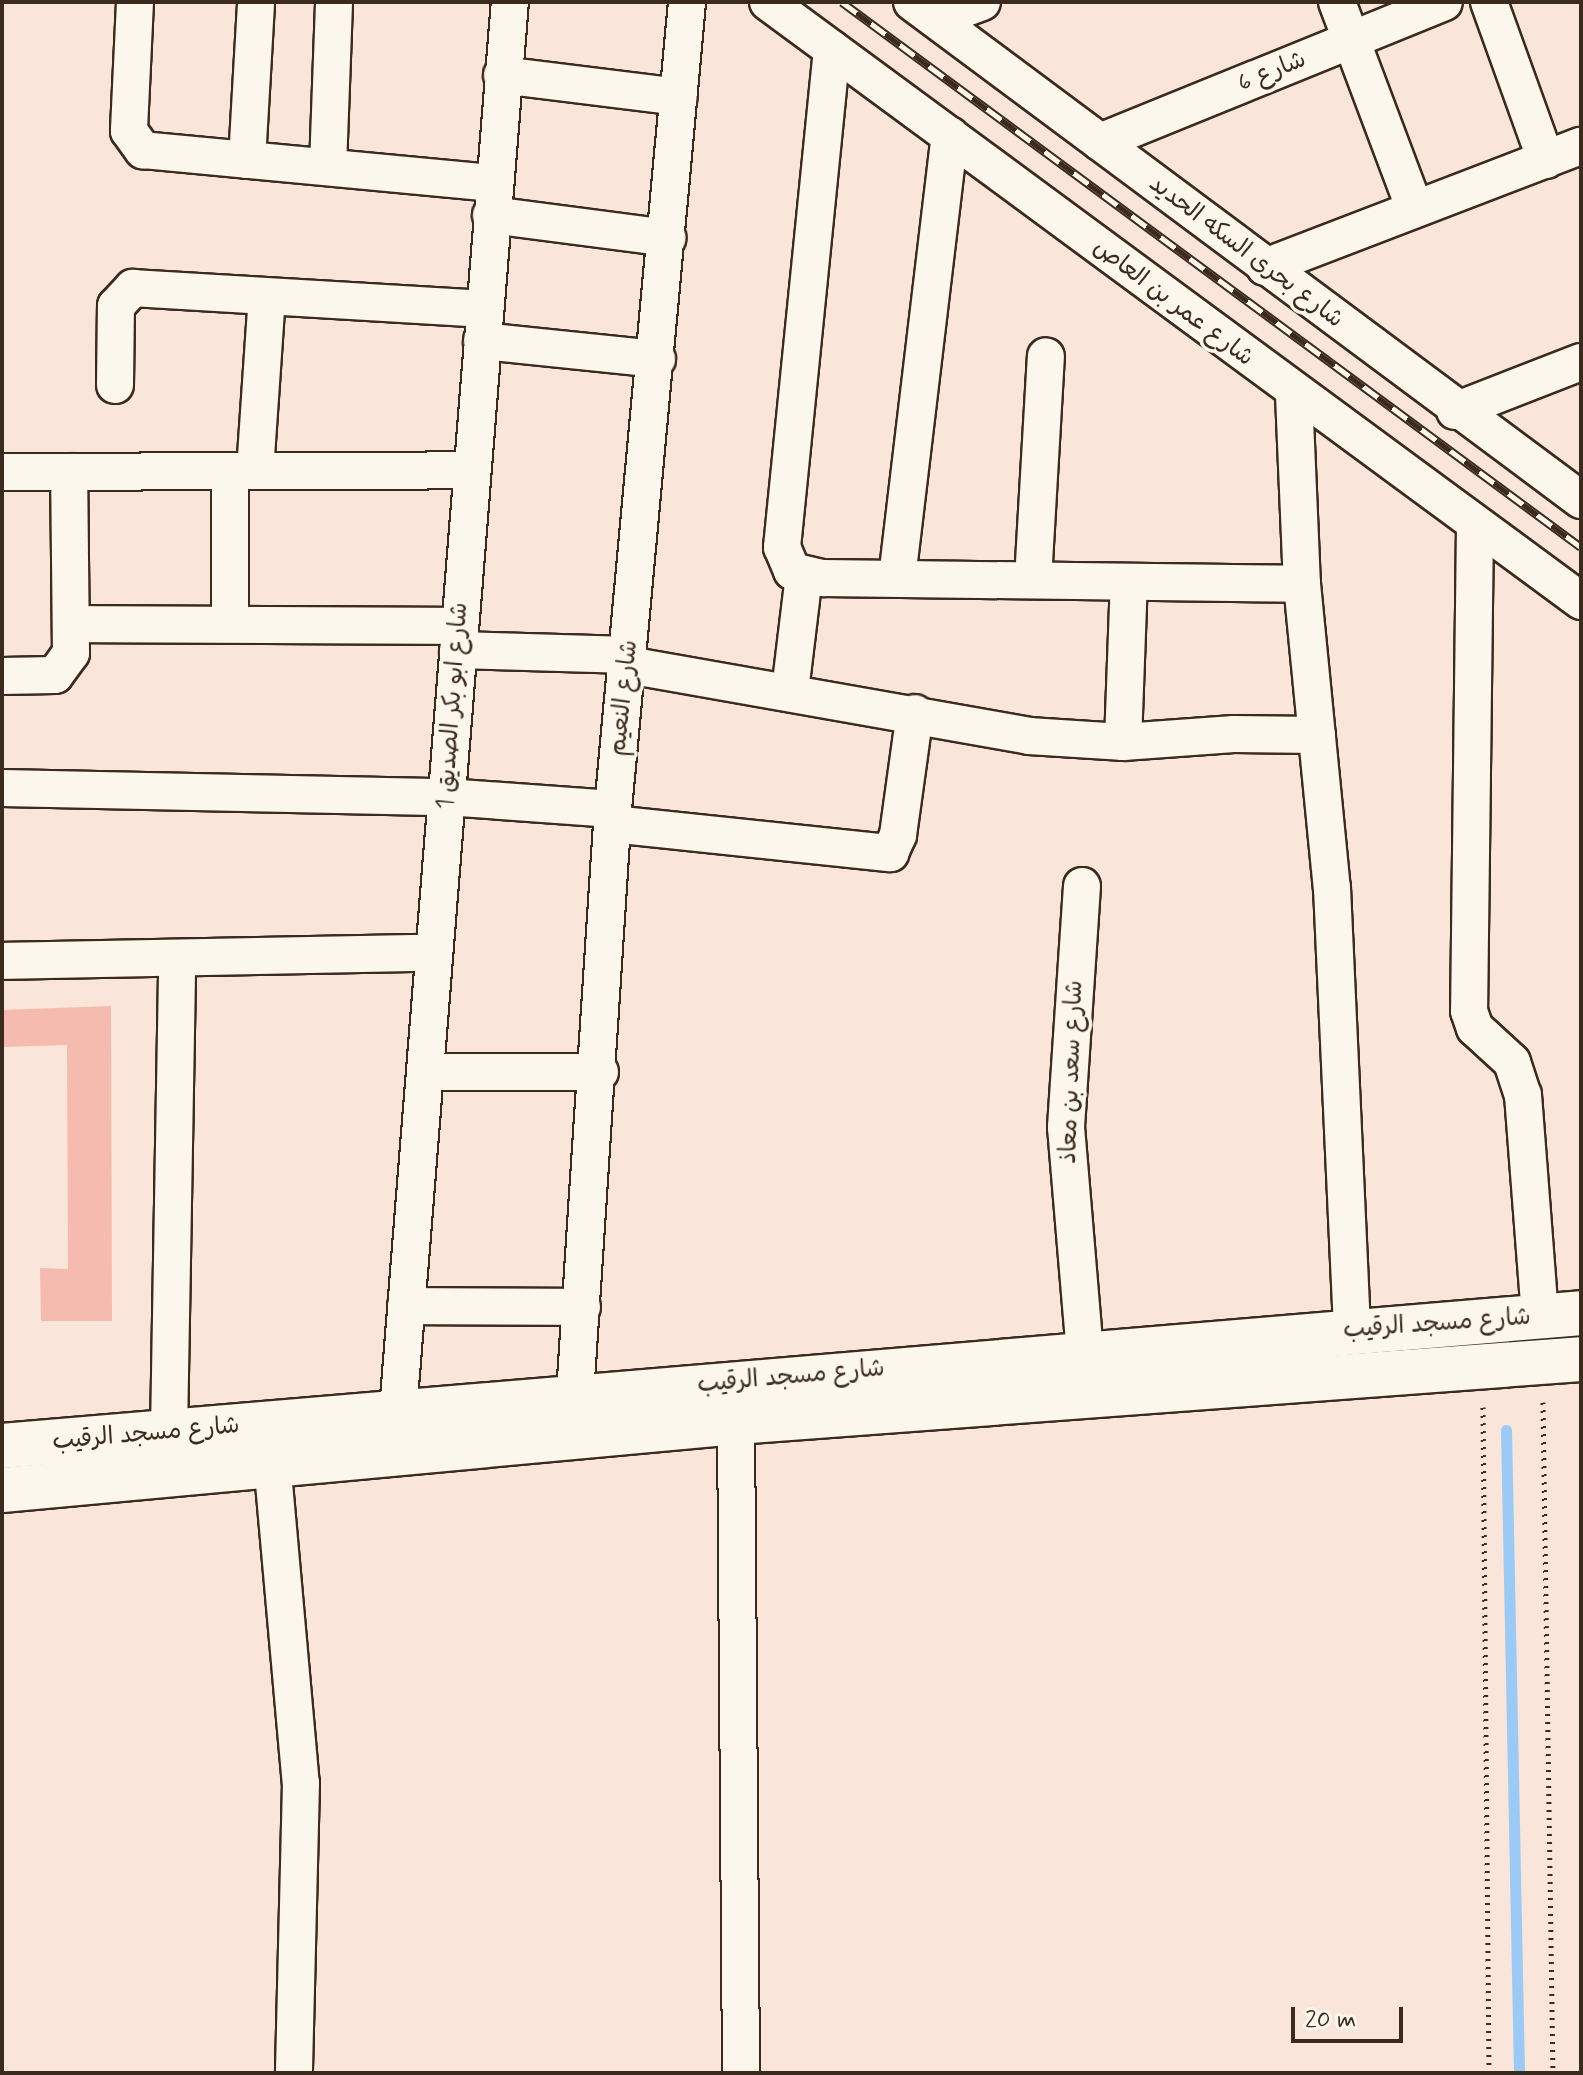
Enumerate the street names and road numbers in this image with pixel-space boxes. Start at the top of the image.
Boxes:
street label: شارع 6 [1234,45,1310,99]
street label: شارع بحرى السكه الحديد [1143,170,1349,334]
street label: شارع عمر بن العاص [1087,233,1259,373]
street label: شارع ابو بكر الصديق 1 [431,601,475,811]
street label: شارع النعيم [604,639,644,757]
street label: شارع سعد بن معاذ [1054,980,1090,1164]
street label: شارع مسجد الرقيب [1342,1303,1532,1345]
street label: شارع مسجد الرقيب [696,1354,886,1400]
street label: شارع مسجد الرقيب [51,1411,241,1457]

